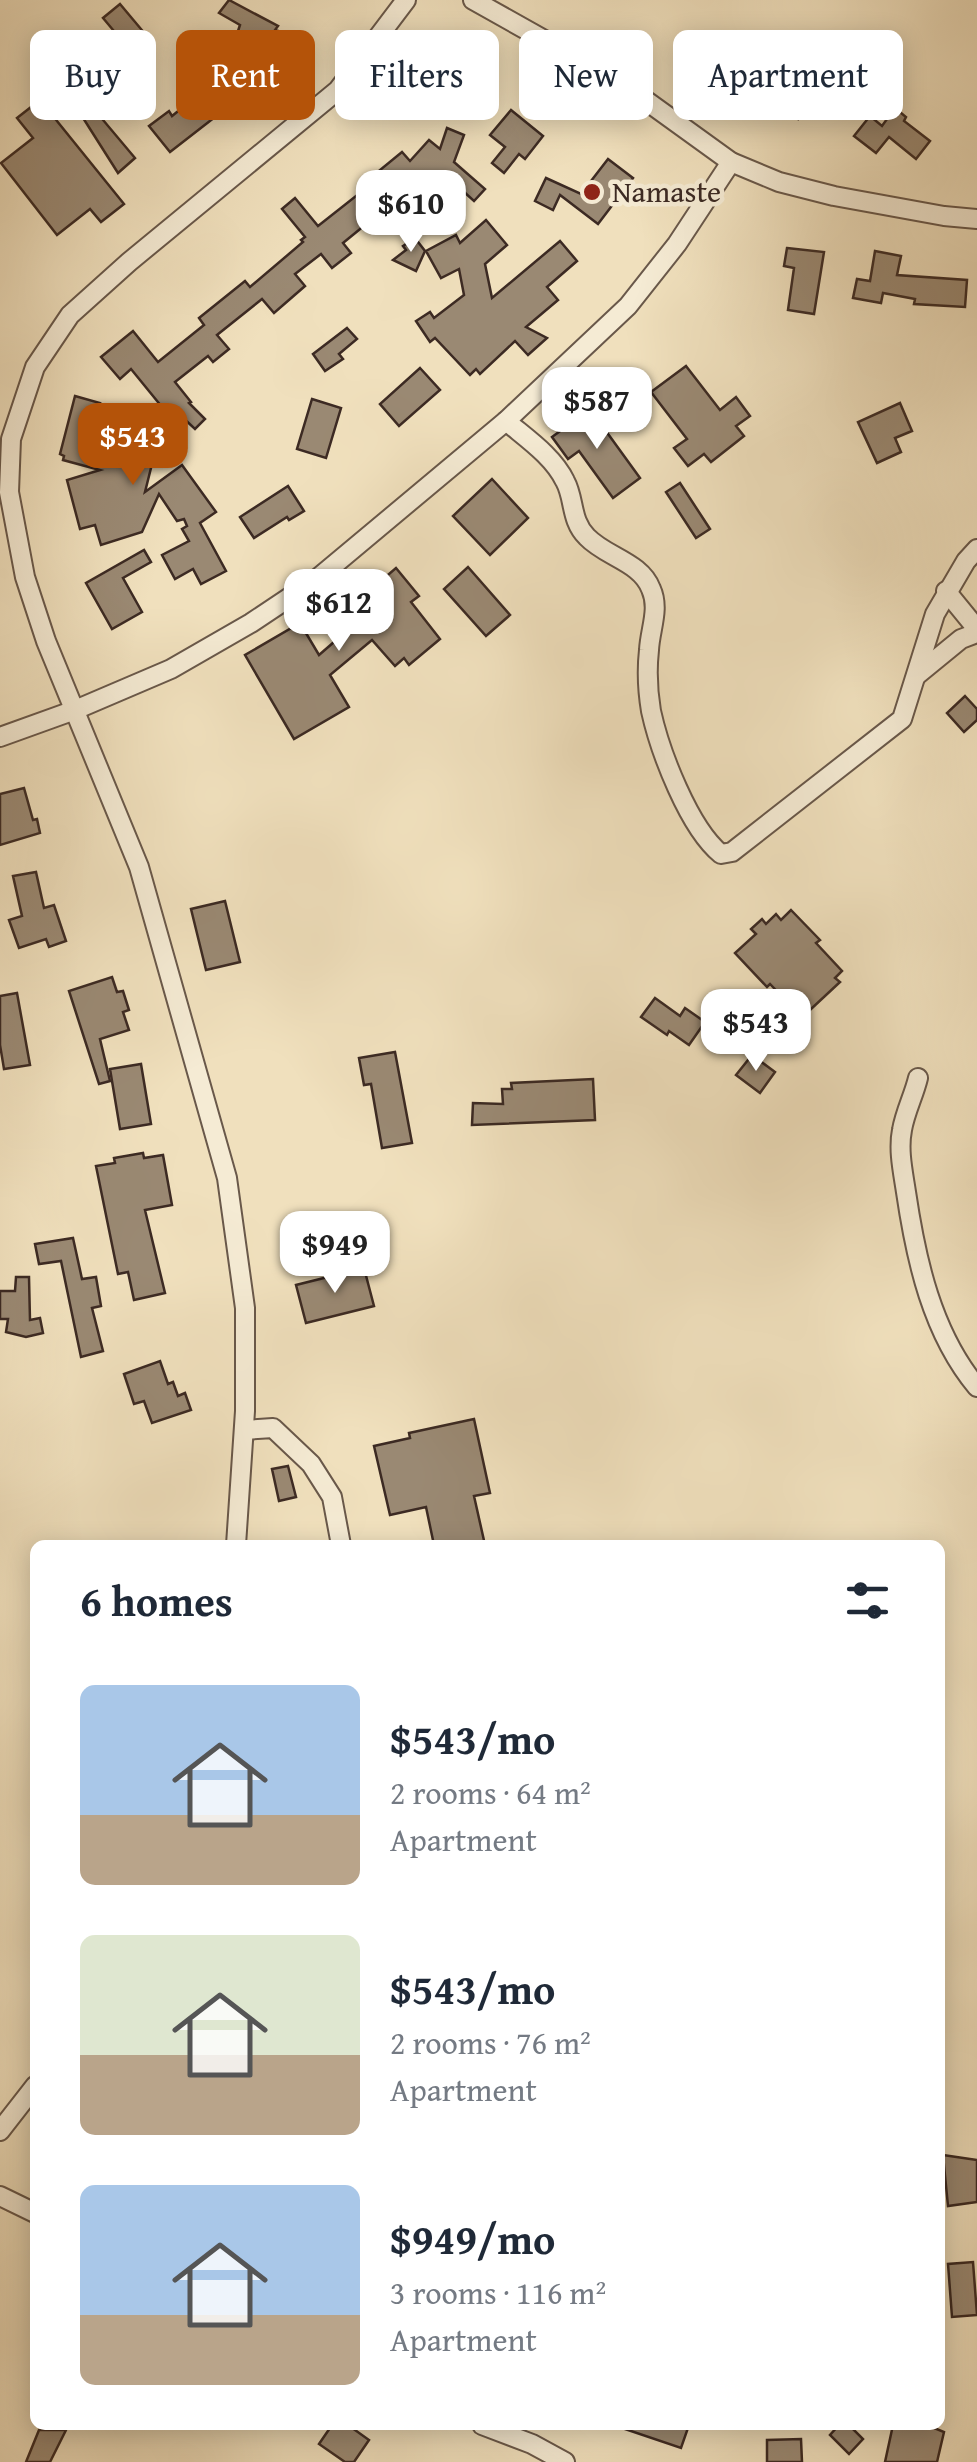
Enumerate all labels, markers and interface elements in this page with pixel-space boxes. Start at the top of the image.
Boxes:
chip: Buy [30,30,156,120]
chip: Rent [176,30,315,120]
chip: Filters [335,30,499,120]
chip: New [519,30,653,120]
chip: Apartment [673,30,903,120]
place label: Namaste [612,169,721,213]
pin: $610 [352,170,470,255]
text: $610 [378,179,444,226]
marker: Namaste [581,181,603,203]
pin: $587 [538,367,656,452]
text: $587 [564,376,630,423]
pin: $543 [74,403,192,488]
text: $543 [100,412,166,459]
pin: $612 [280,569,398,654]
text: $612 [306,578,372,625]
pin: $543 [697,989,815,1074]
text: $543 [723,998,789,1045]
pin: $949 [276,1211,394,1296]
text: $949 [302,1220,368,1267]
text: 6 homes [80,1570,233,1631]
icon: filters [840,1573,895,1628]
text: $543/mo [390,1708,555,1769]
icon: home [160,1725,280,1845]
text: 2 rooms · 64 m² [390,1769,591,1816]
text: Apartment [390,1816,537,1863]
text: $543/mo [390,1958,555,2019]
icon: home [160,1975,280,2095]
text: 2 rooms · 76 m² [390,2019,591,2066]
text: Apartment [390,2066,537,2113]
text: $949/mo [390,2208,555,2269]
icon: home [160,2225,280,2345]
text: 3 rooms · 116 m² [390,2269,606,2316]
text: Apartment [390,2316,537,2363]

